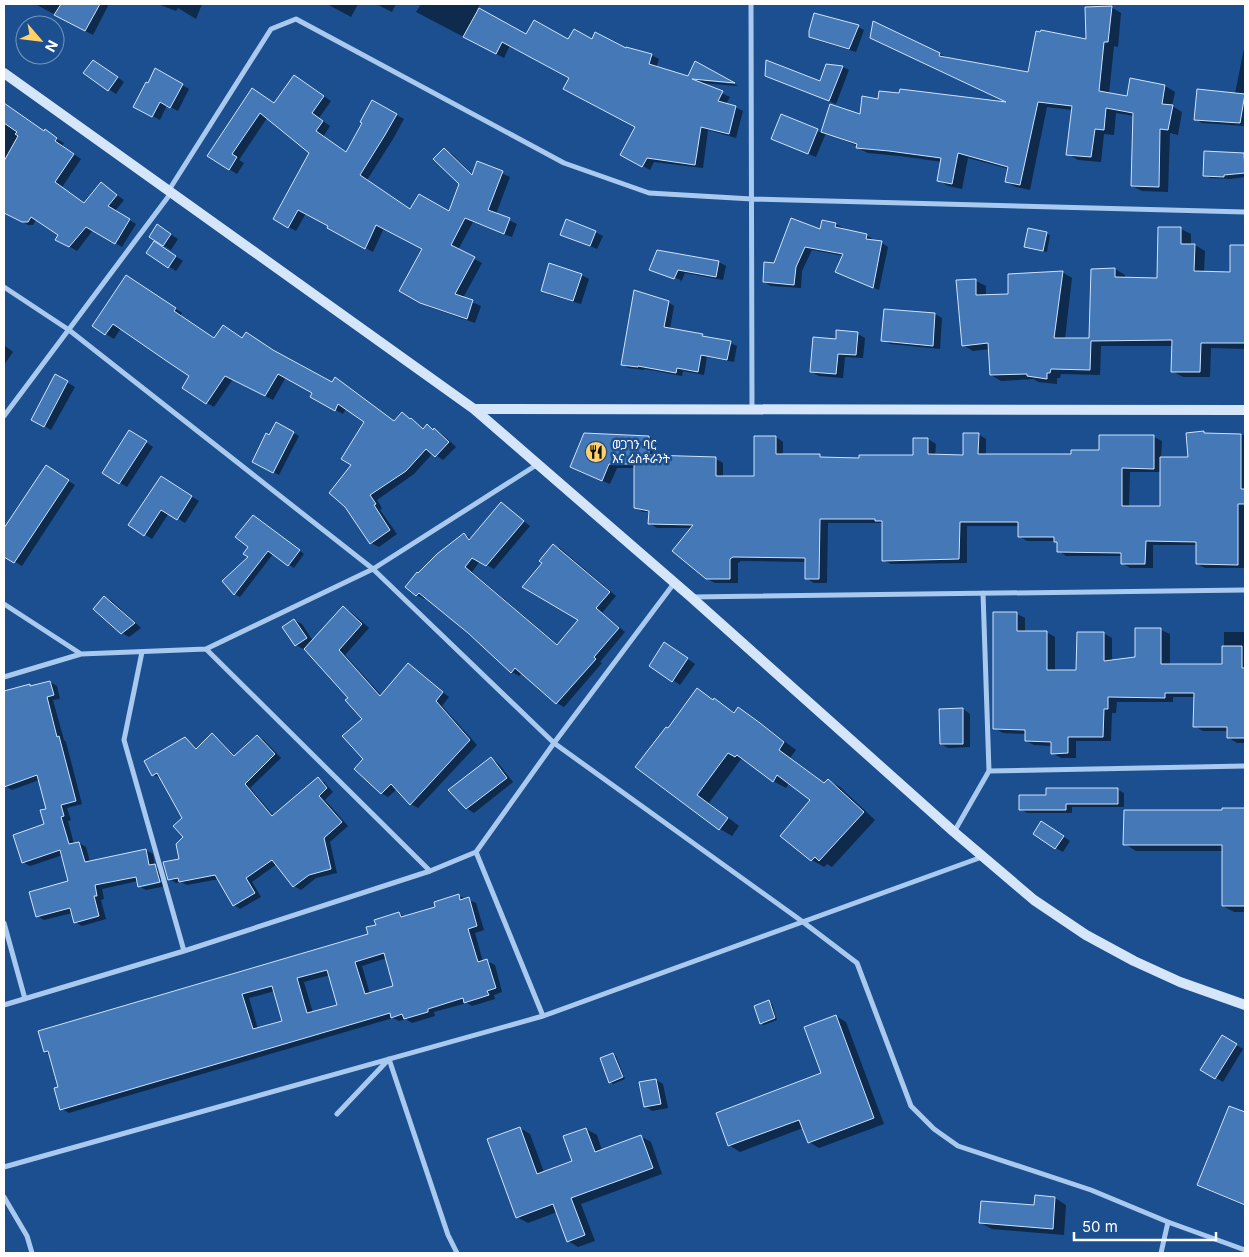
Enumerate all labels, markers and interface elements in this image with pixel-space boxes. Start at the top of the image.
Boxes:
north arrow [15,15,65,65]
text: N [42,38,62,55]
place label: ወጋገን ባር እና ሬስቶራንት [612,437,671,466]
restaurant icon: ወጋገን ባር እና ሬስቶራንት [584,440,608,464]
scale bar [1074,1210,1216,1242]
text: 50 m [1082,1217,1118,1236]

